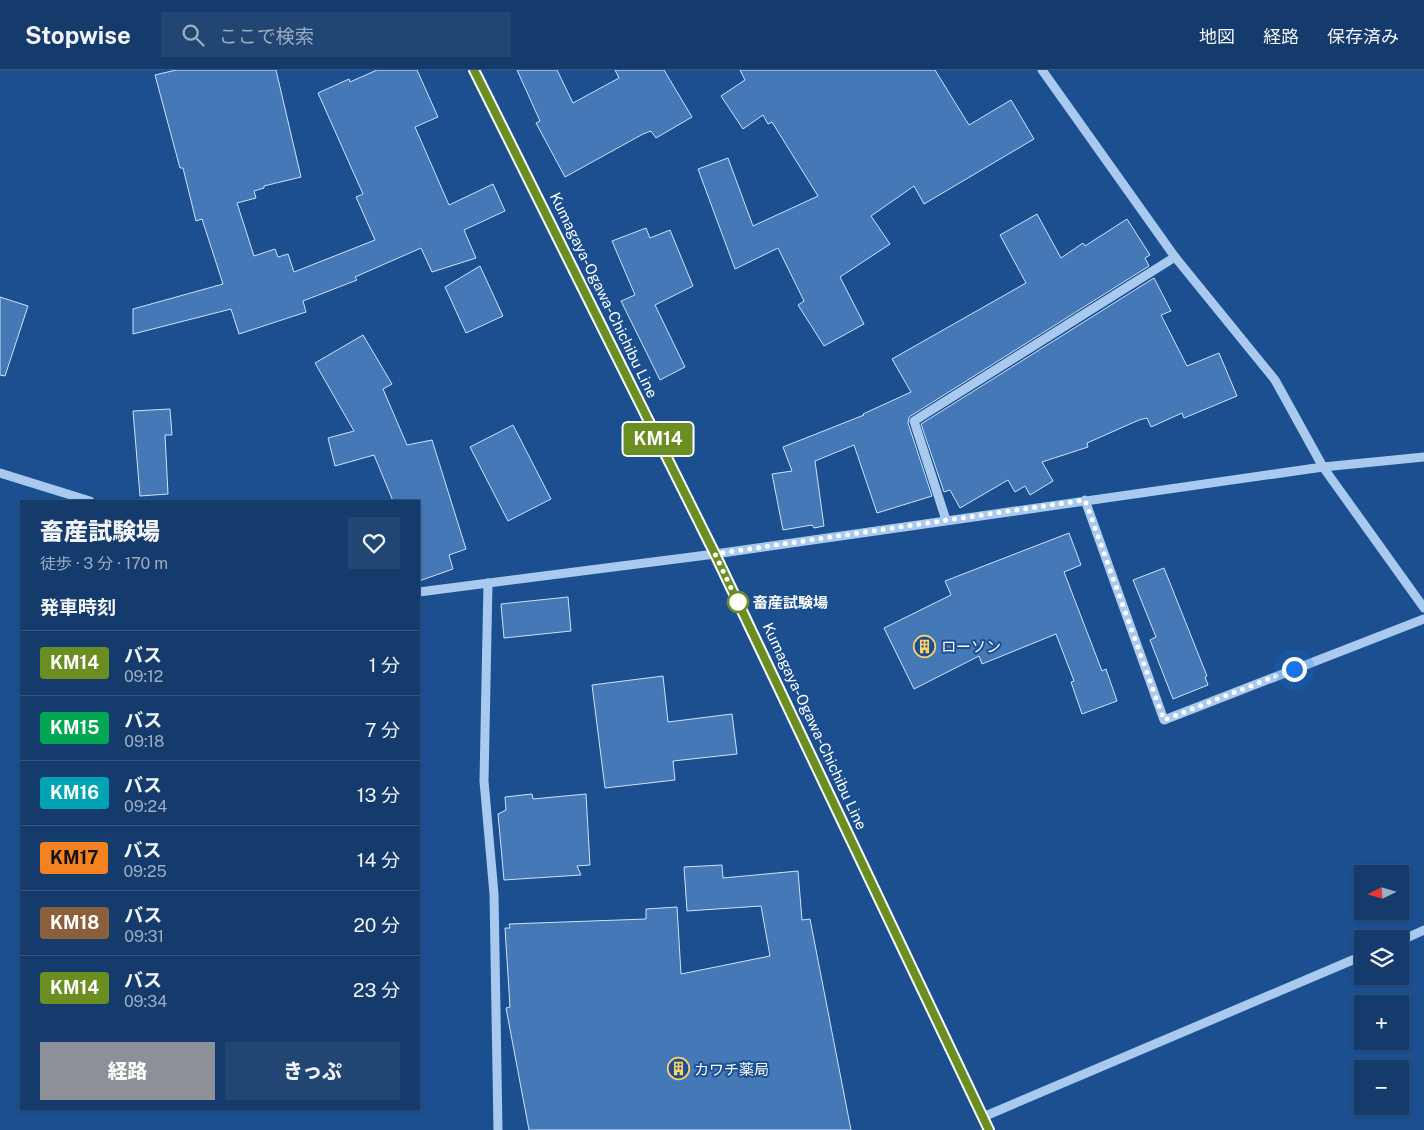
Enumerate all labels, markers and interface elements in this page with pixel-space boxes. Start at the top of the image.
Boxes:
search box [161,12,511,57]
text: Stopwise [25,21,131,49]
icon: search [179,21,207,49]
text: ここで検索 [219,25,314,47]
text: 地図 [1199,26,1235,47]
text: 経路 [1263,26,1299,47]
text: 保存済み [1327,26,1399,47]
street label: Kumagaya-Ogawa-Chichibu Line [547,190,661,400]
line badge: KM14 [623,423,693,455]
text: KM14 [634,428,682,449]
text: 畜産試験場 [40,517,160,545]
button: heart [348,517,400,569]
text: 徒歩 · 3 分 · 170 m [40,554,168,573]
marker: 畜産試験場 [727,591,749,613]
place label: 畜産試験場 [753,594,828,611]
text: 発車時刻 [40,596,116,618]
street label: Kumagaya-Ogawa-Chichibu Line [759,620,871,832]
building icon: ローソン [913,634,937,658]
place label: ローソン [941,638,1001,655]
text: バス [124,644,162,666]
text: KM14 [50,652,99,673]
text: 1 分 [369,654,400,676]
your location [1282,657,1307,682]
text: 09:12 [124,667,163,686]
text: バス [124,709,162,731]
text: KM15 [50,717,99,738]
text: 7 分 [365,719,400,741]
text: 09:18 [124,732,164,751]
text: バス [124,774,162,796]
text: KM16 [50,782,99,803]
text: 13 分 [357,784,400,806]
text: 09:24 [124,797,167,816]
text: バス [123,839,161,861]
text: KM17 [50,847,98,868]
text: 14 分 [357,849,400,871]
text: 09:25 [123,862,167,881]
north arrow [1354,865,1409,920]
map controls [1354,865,1409,1115]
text: バス [124,904,162,926]
text: KM18 [50,912,99,933]
text: 20 分 [353,914,400,936]
text: 09:31 [124,927,164,946]
button: layers [1354,930,1409,985]
text: バス [124,969,162,991]
text: KM14 [50,977,99,998]
text: 23 分 [353,979,400,1001]
text: 09:34 [124,992,167,1011]
button: + [1354,995,1409,1050]
button: 経路 [40,1042,215,1100]
button: きっぷ [225,1042,400,1100]
building icon: カワチ薬局 [666,1057,690,1081]
button: − [1354,1060,1409,1115]
place label: カワチ薬局 [694,1061,769,1078]

